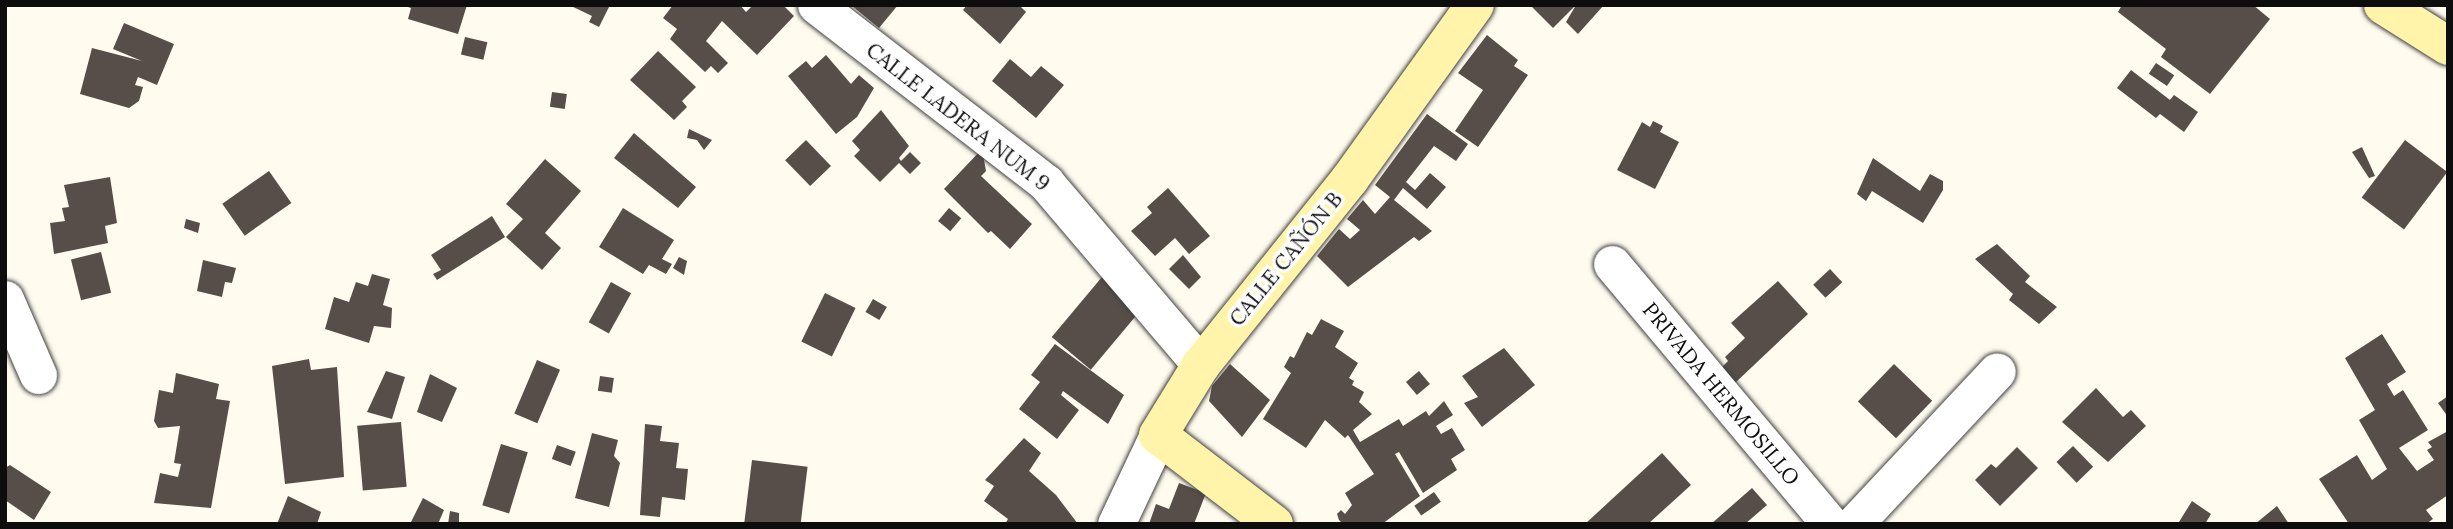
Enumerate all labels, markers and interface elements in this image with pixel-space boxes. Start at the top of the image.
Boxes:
street label: CALLE LADERA NUM 9 [861,37,1055,197]
street label: CALLE CAÑÓN B [1224,187,1348,331]
street label: PRIVADA HERMOSILLO [1637,298,1805,490]

